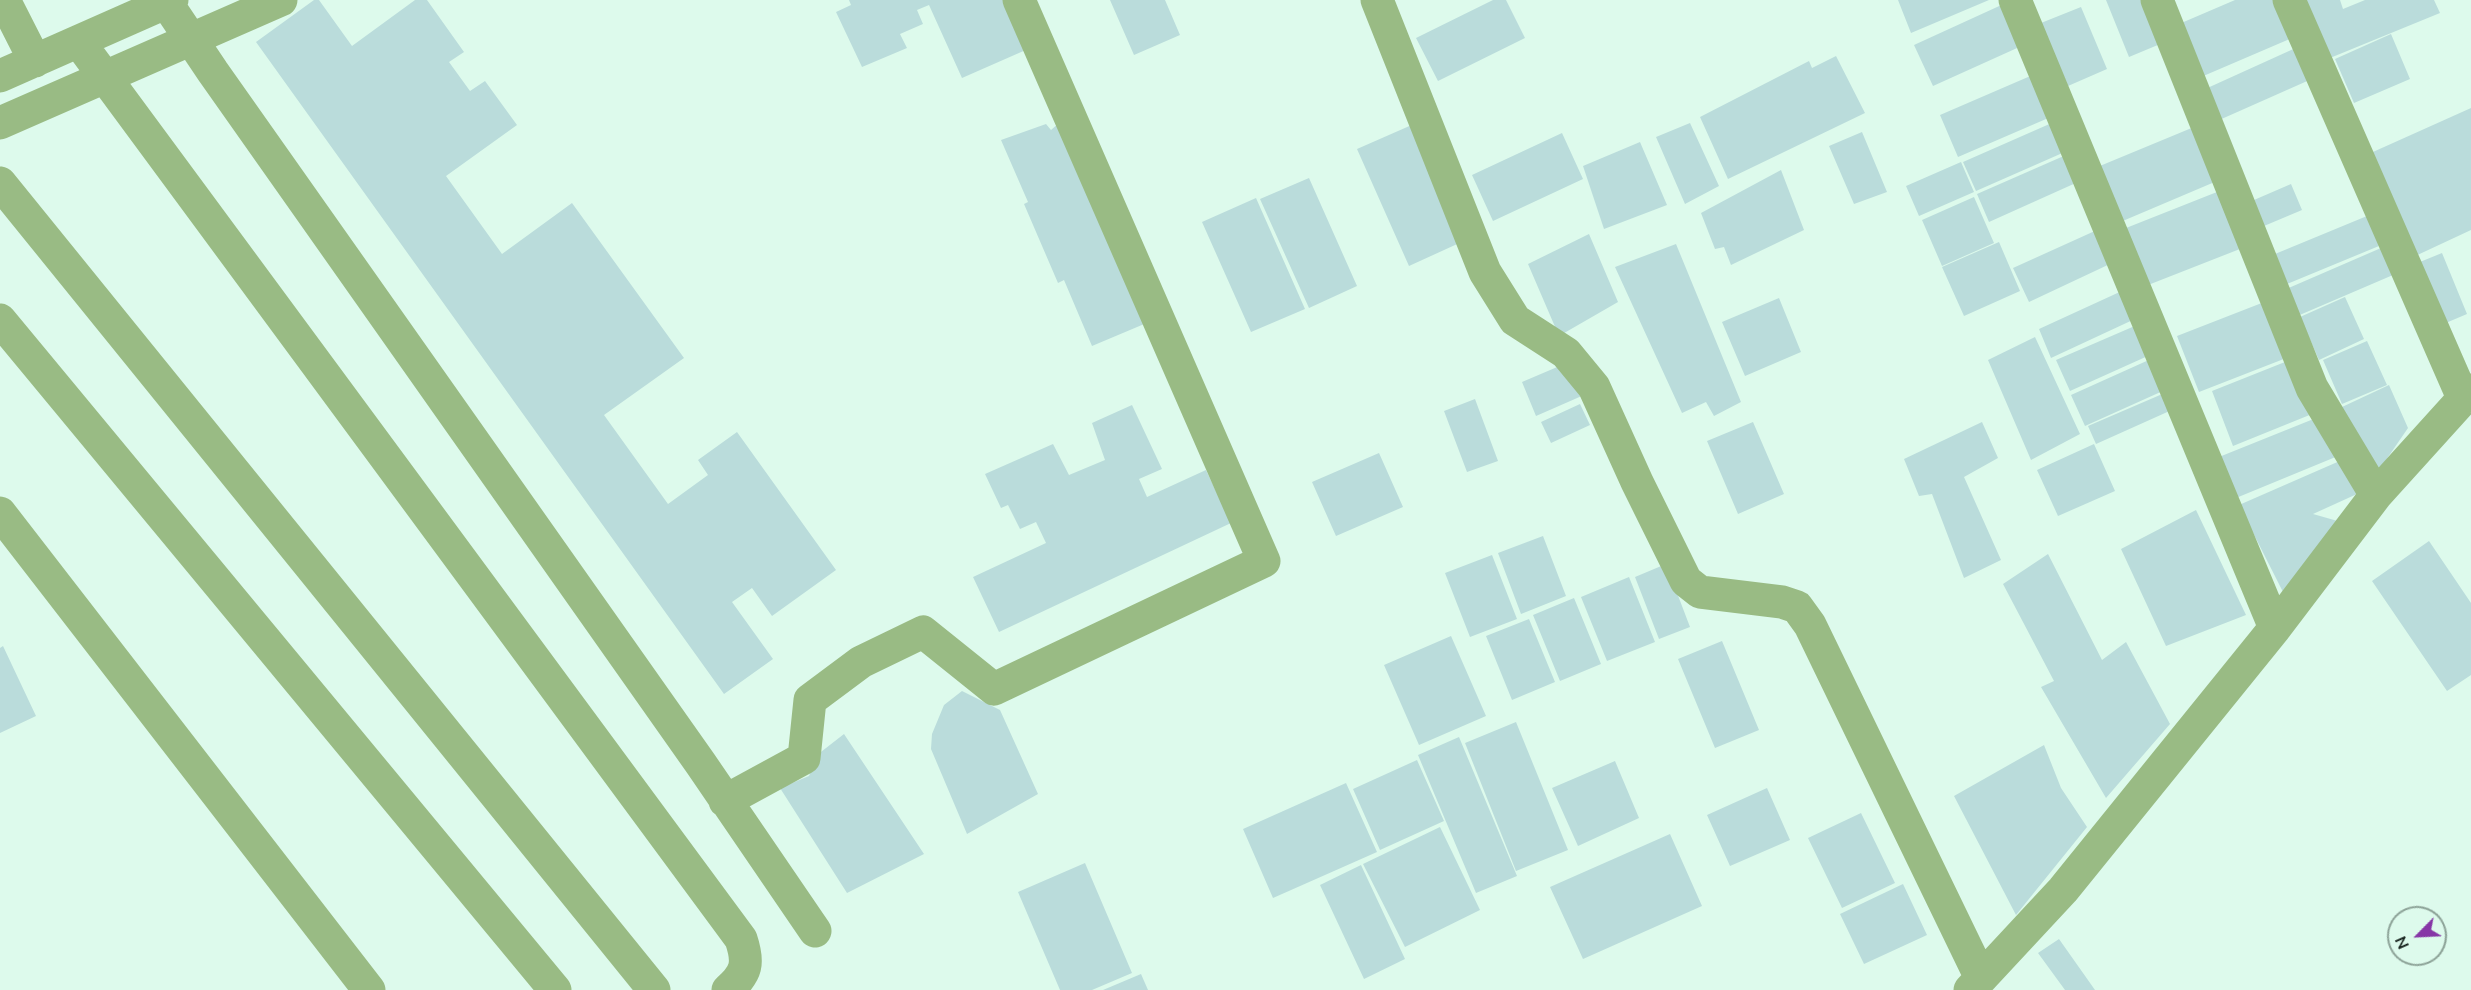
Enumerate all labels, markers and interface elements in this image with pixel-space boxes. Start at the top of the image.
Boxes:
north arrow [2387,906,2447,966]
text: N [2390,933,2415,952]

